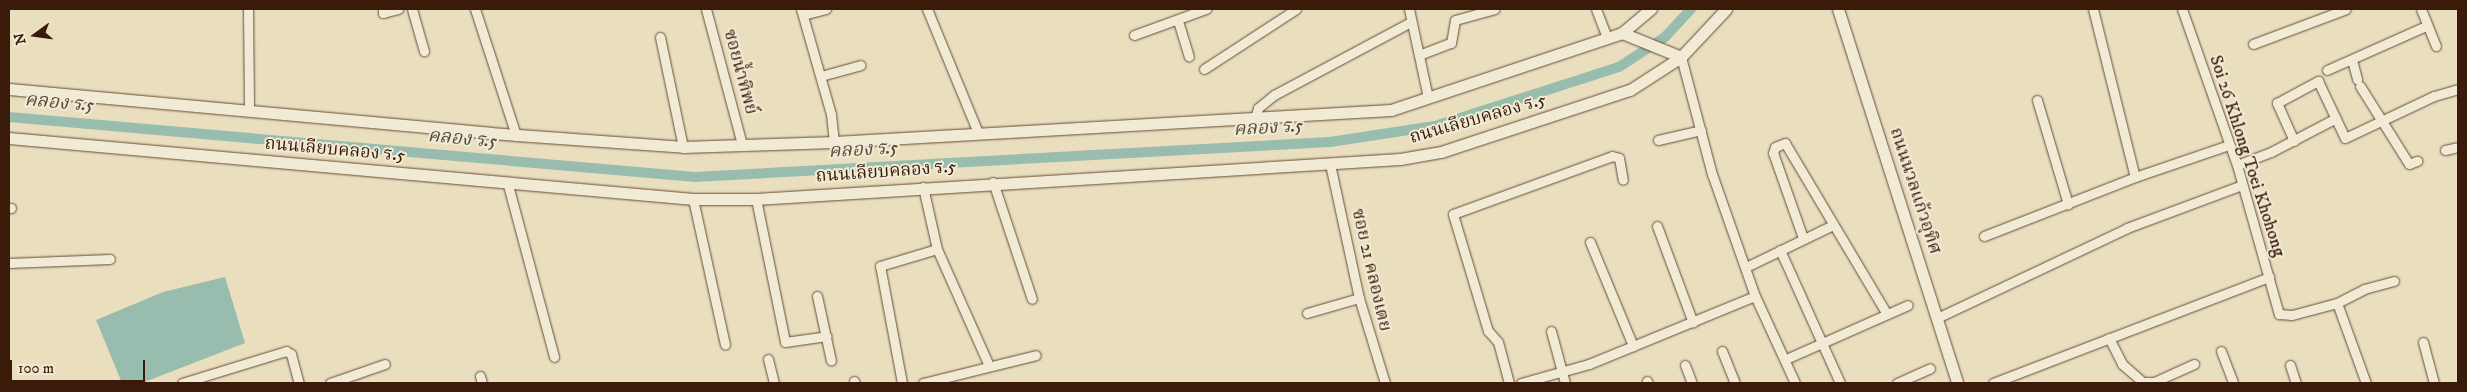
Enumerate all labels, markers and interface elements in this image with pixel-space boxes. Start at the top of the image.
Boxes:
north arrow [10,10,60,60]
street label: ซอยน้ำทิพย์ [718,27,762,117]
text: N [10,31,31,46]
street label: Soi 26 Khlong Toei Khohong [2204,53,2290,259]
water label: คลอง ร.5 [24,89,94,117]
street label: ถนนเลียบคลอง ร.5 [1407,89,1549,149]
water label: คลอง ร.5 [1233,115,1303,141]
water label: คลอง ร.5 [427,125,497,153]
street label: ถนนนวลแก้วอุทิศ [1884,125,1946,257]
street label: ถนนเลียบคลอง ร.5 [264,133,406,167]
water label: คลอง ร.5 [828,137,898,163]
street label: ถนนเลียบคลอง ร.5 [815,156,957,188]
street label: ซอย 21 คลองเตย [1346,206,1396,334]
scale bar [12,350,148,382]
text: 100 m [18,359,54,378]

